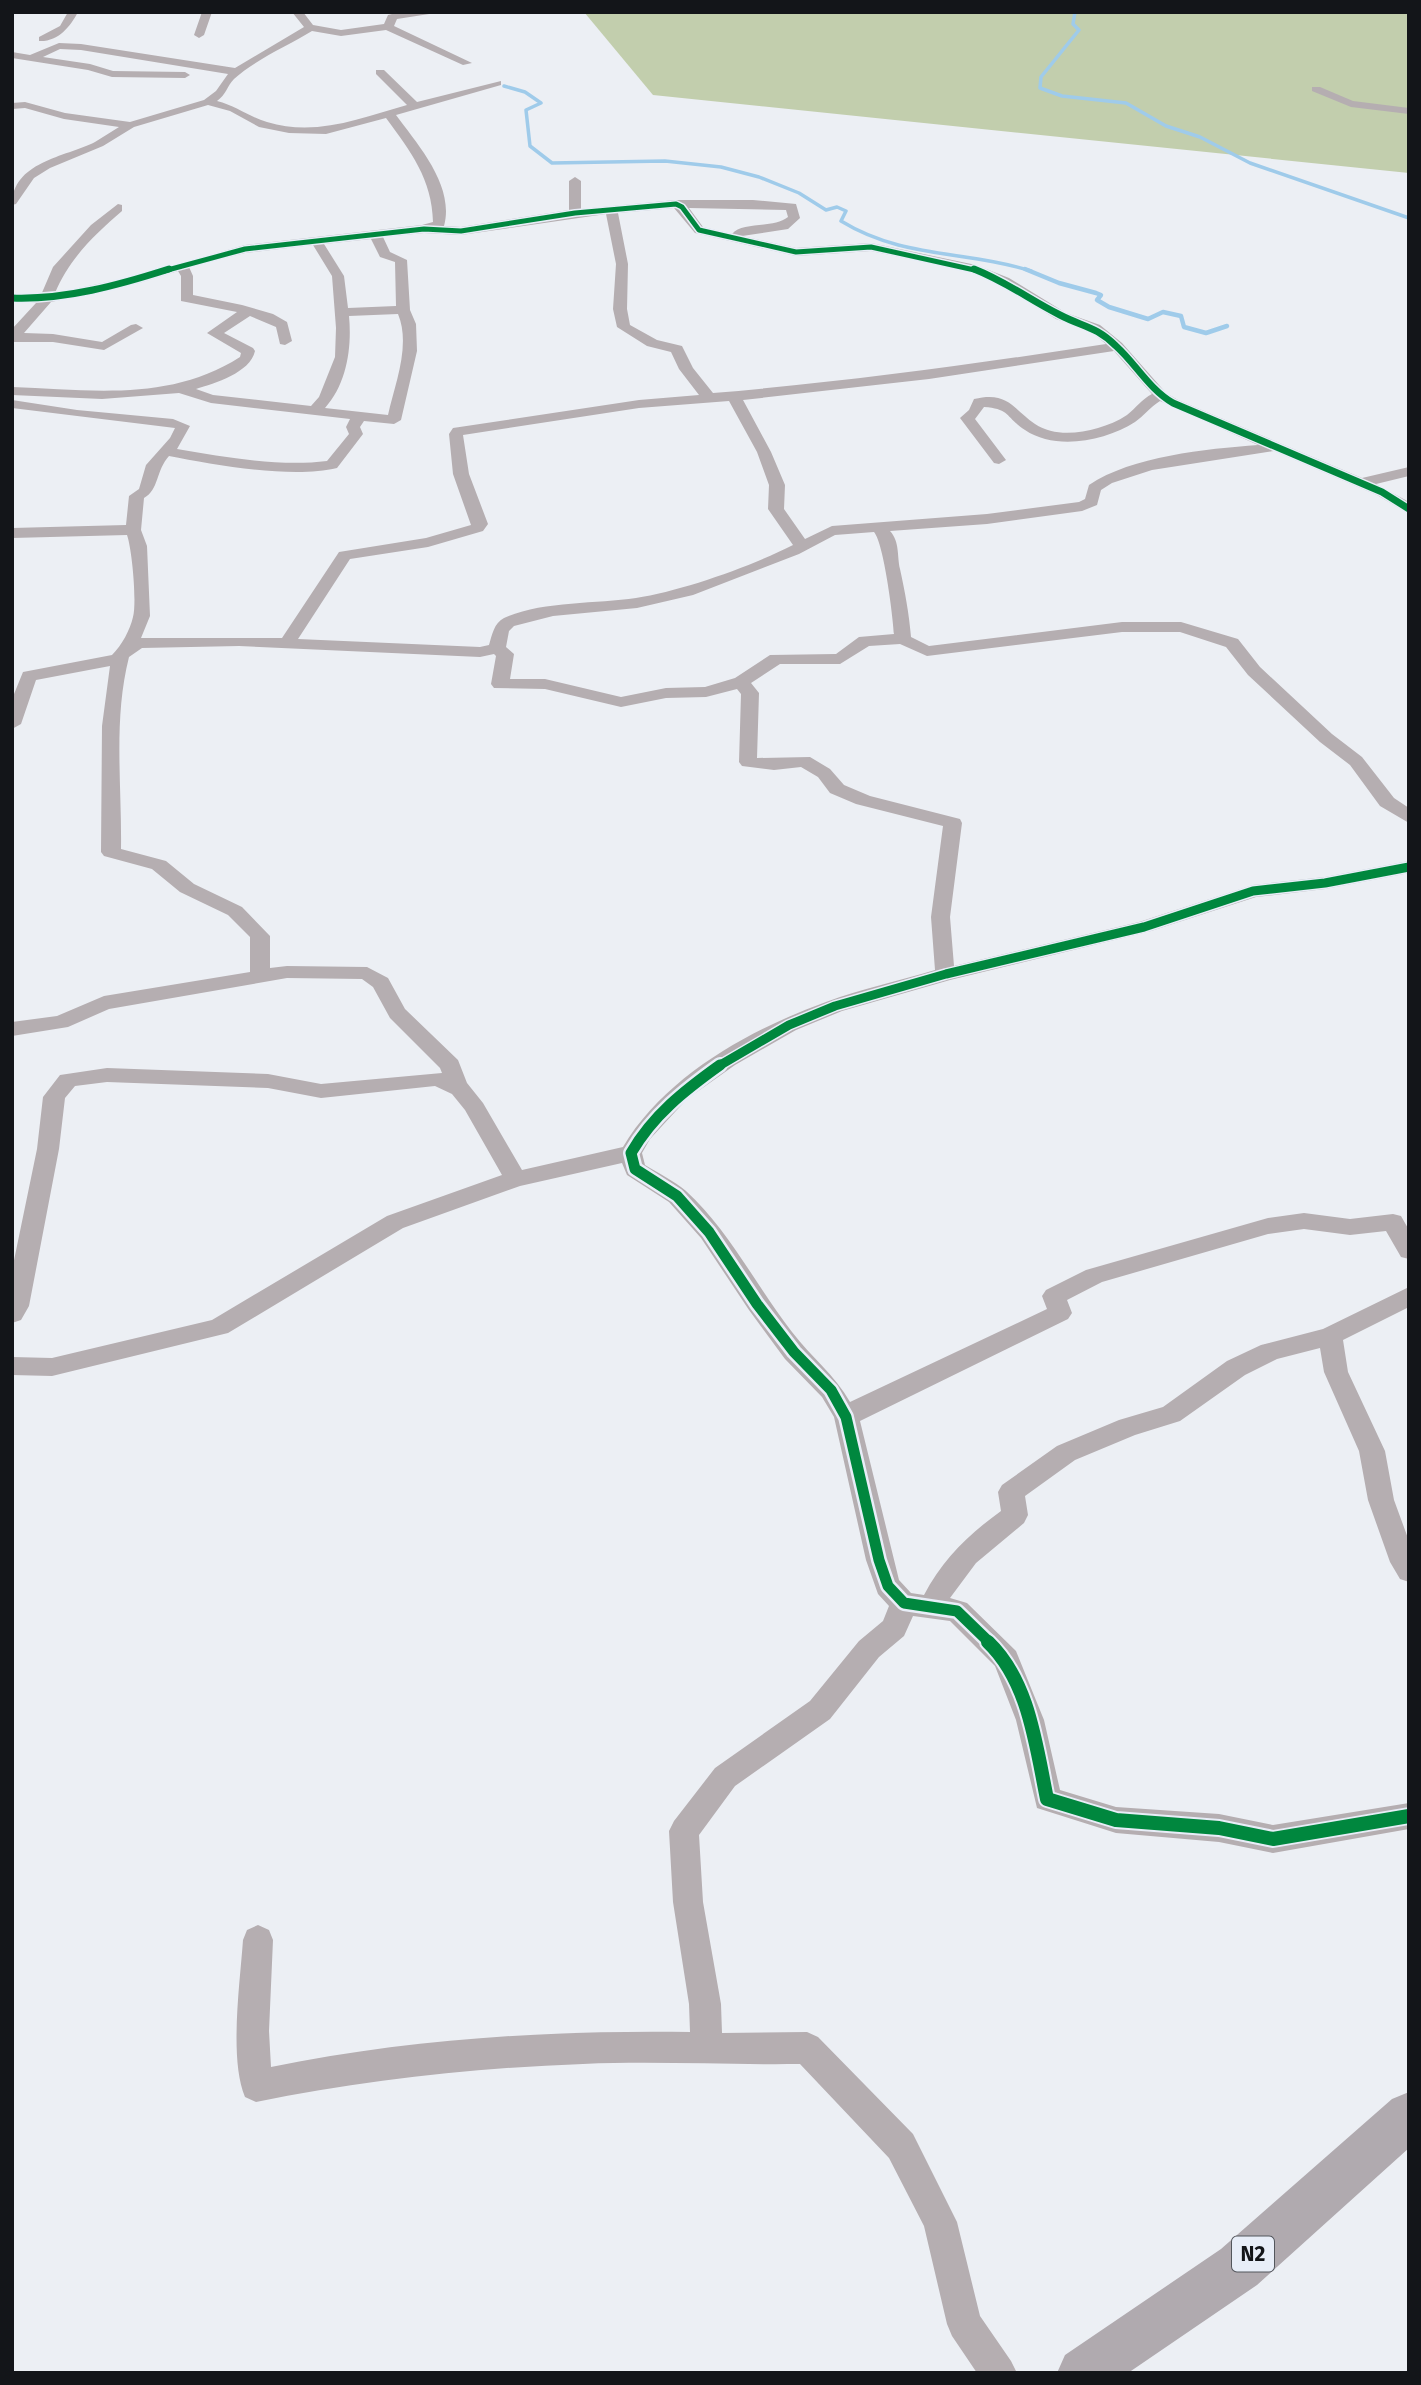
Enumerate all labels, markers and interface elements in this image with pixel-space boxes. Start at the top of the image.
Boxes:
road number: N2 [1232,2236,1274,2272]

